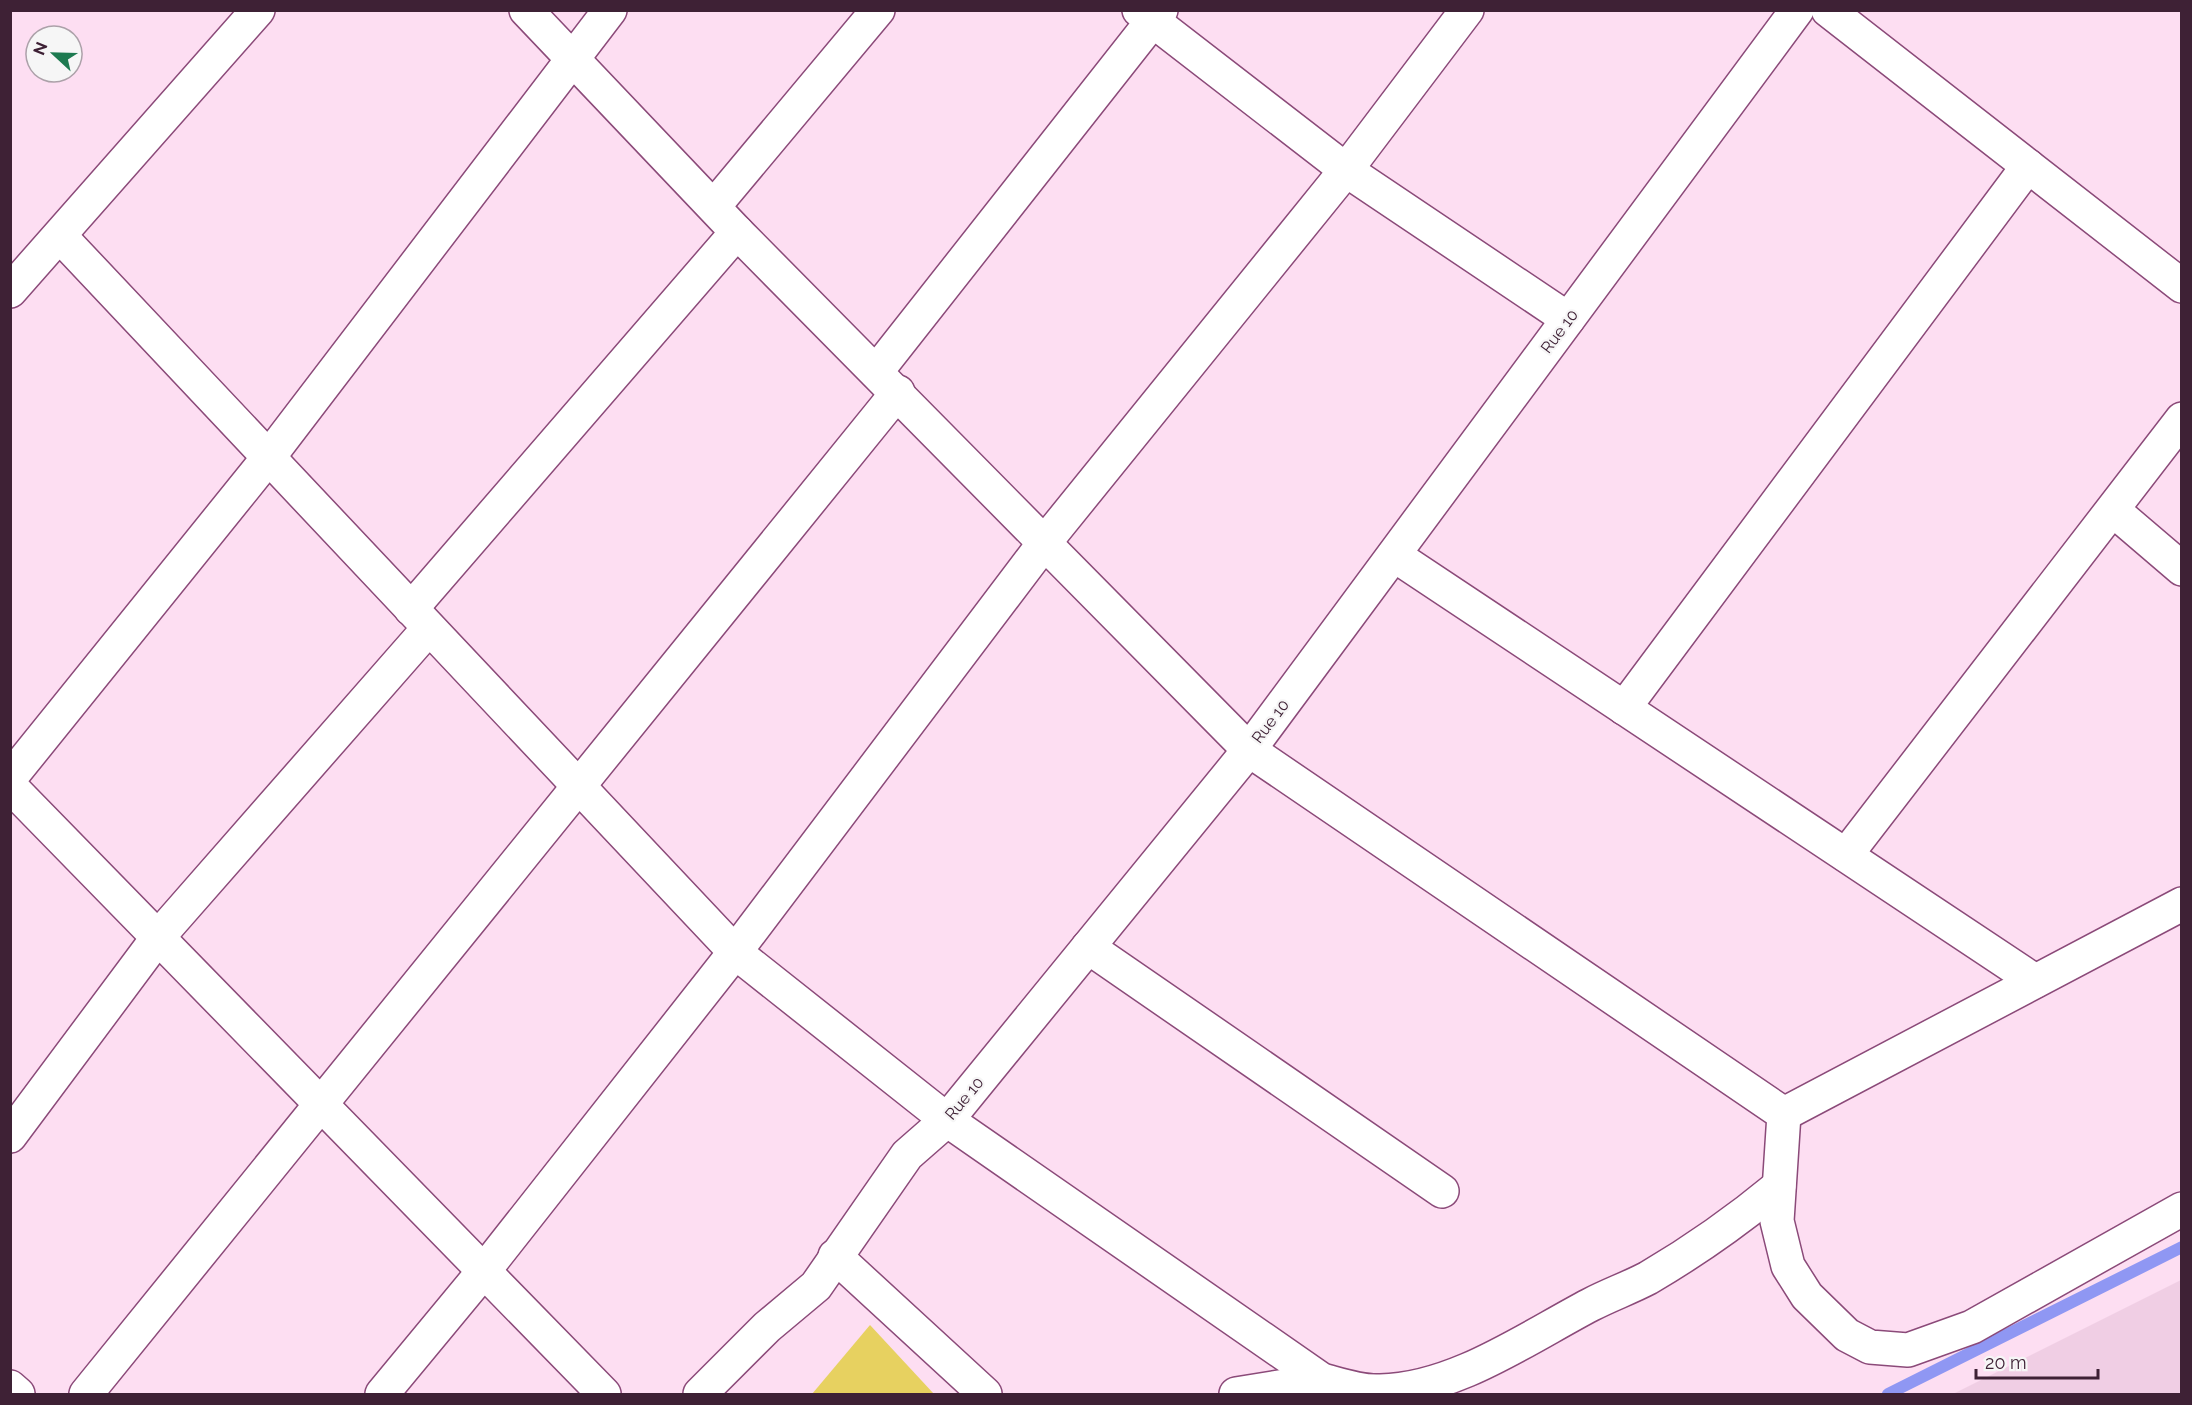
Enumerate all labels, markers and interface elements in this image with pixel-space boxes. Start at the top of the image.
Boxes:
north arrow [24,24,84,84]
text: N [29,39,52,58]
street label: Rue 10 [1537,306,1582,357]
street label: Rue 10 [1248,696,1293,747]
street label: Rue 10 [941,1073,988,1124]
scale bar [1976,1342,2098,1380]
text: 20 m [1985,1352,2027,1373]

